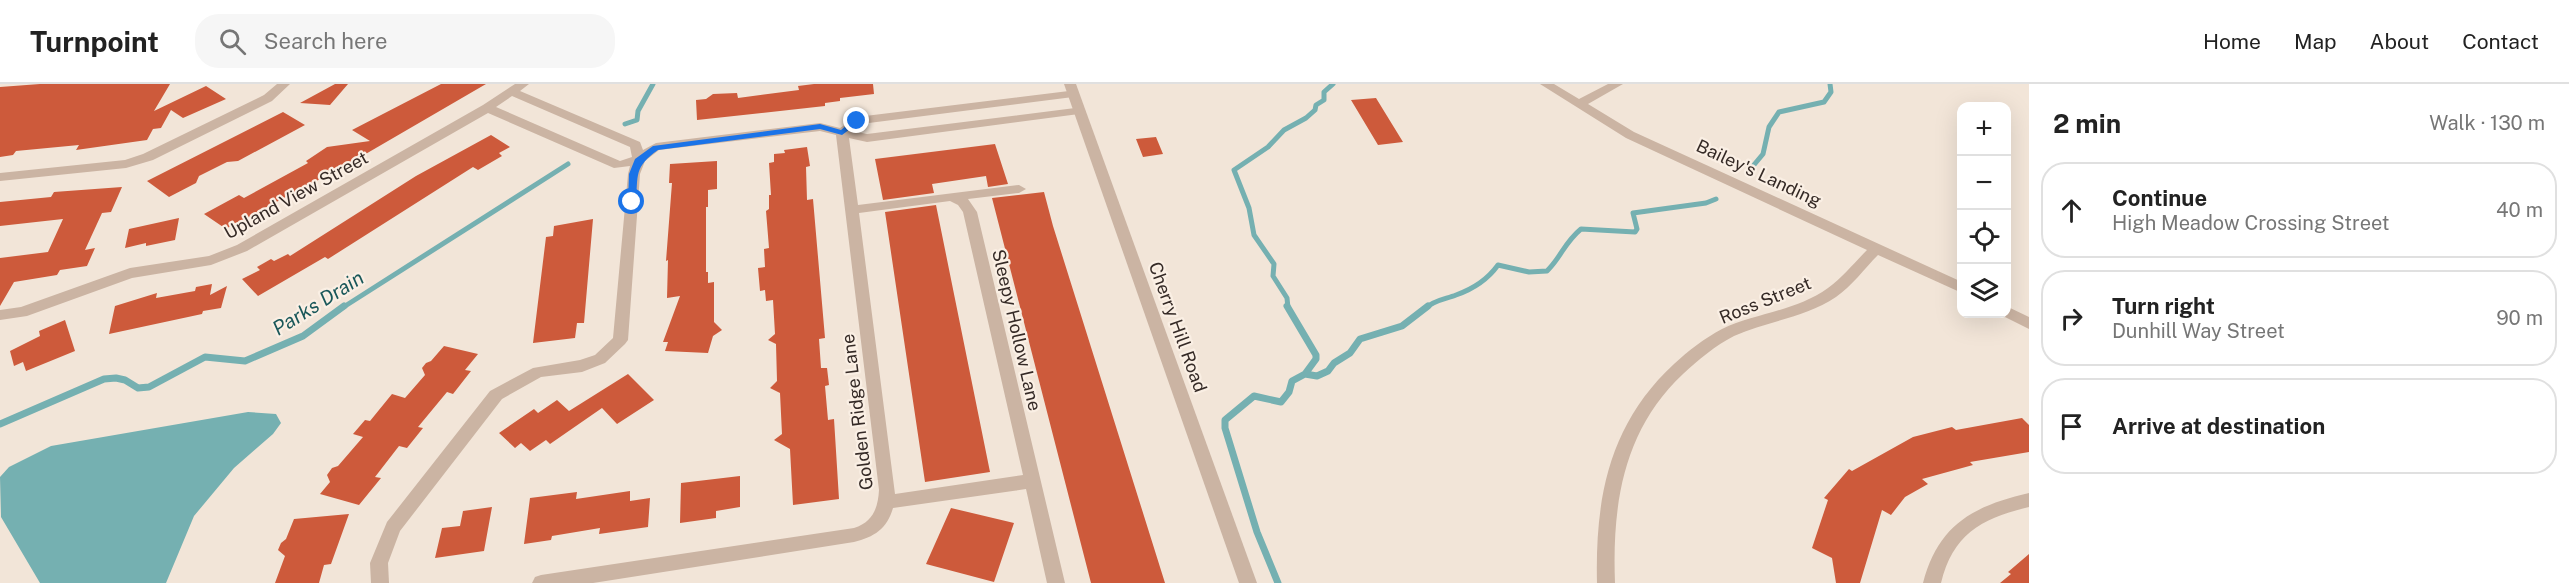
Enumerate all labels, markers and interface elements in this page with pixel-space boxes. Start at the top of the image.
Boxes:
search box [195,14,615,68]
text: Turnpoint [30,25,159,58]
icon: search [216,25,249,58]
text: Search here [264,28,387,54]
text: Home [2203,29,2261,54]
text: Map [2294,29,2337,54]
text: About [2370,29,2429,54]
text: Contact [2462,29,2539,54]
map controls [1957,102,2011,318]
button: + [1957,102,2011,156]
route end [843,107,869,133]
text: 2 min [2053,108,2121,139]
text: Walk · 130 m [2429,111,2545,135]
street label: Bailey's Landing [1693,135,1825,211]
street label: Upland View Street [220,147,372,243]
button: − [1957,156,2011,210]
text: Continue [2112,185,2207,211]
route start [618,188,644,214]
icon: ahead [2055,194,2088,227]
text: 40 m [2496,198,2543,222]
button: locate [1957,210,2011,264]
text: High Meadow Crossing Street [2112,211,2390,235]
street label: Sleepy Hollow Lane [988,247,1046,413]
street label: Cherry Hill Road [1145,259,1211,395]
button: layers [1957,264,2011,318]
water label: Parks Drain [268,266,368,340]
street label: Ross Street [1716,272,1814,328]
text: Turn right [2112,293,2215,319]
icon: right [2055,302,2088,335]
text: 90 m [2496,306,2543,330]
text: Dunhill Way Street [2112,319,2285,343]
street label: Golden Ridge Lane [837,333,877,491]
icon: arrive [2055,410,2088,443]
text: Arrive at destination [2112,413,2325,439]

